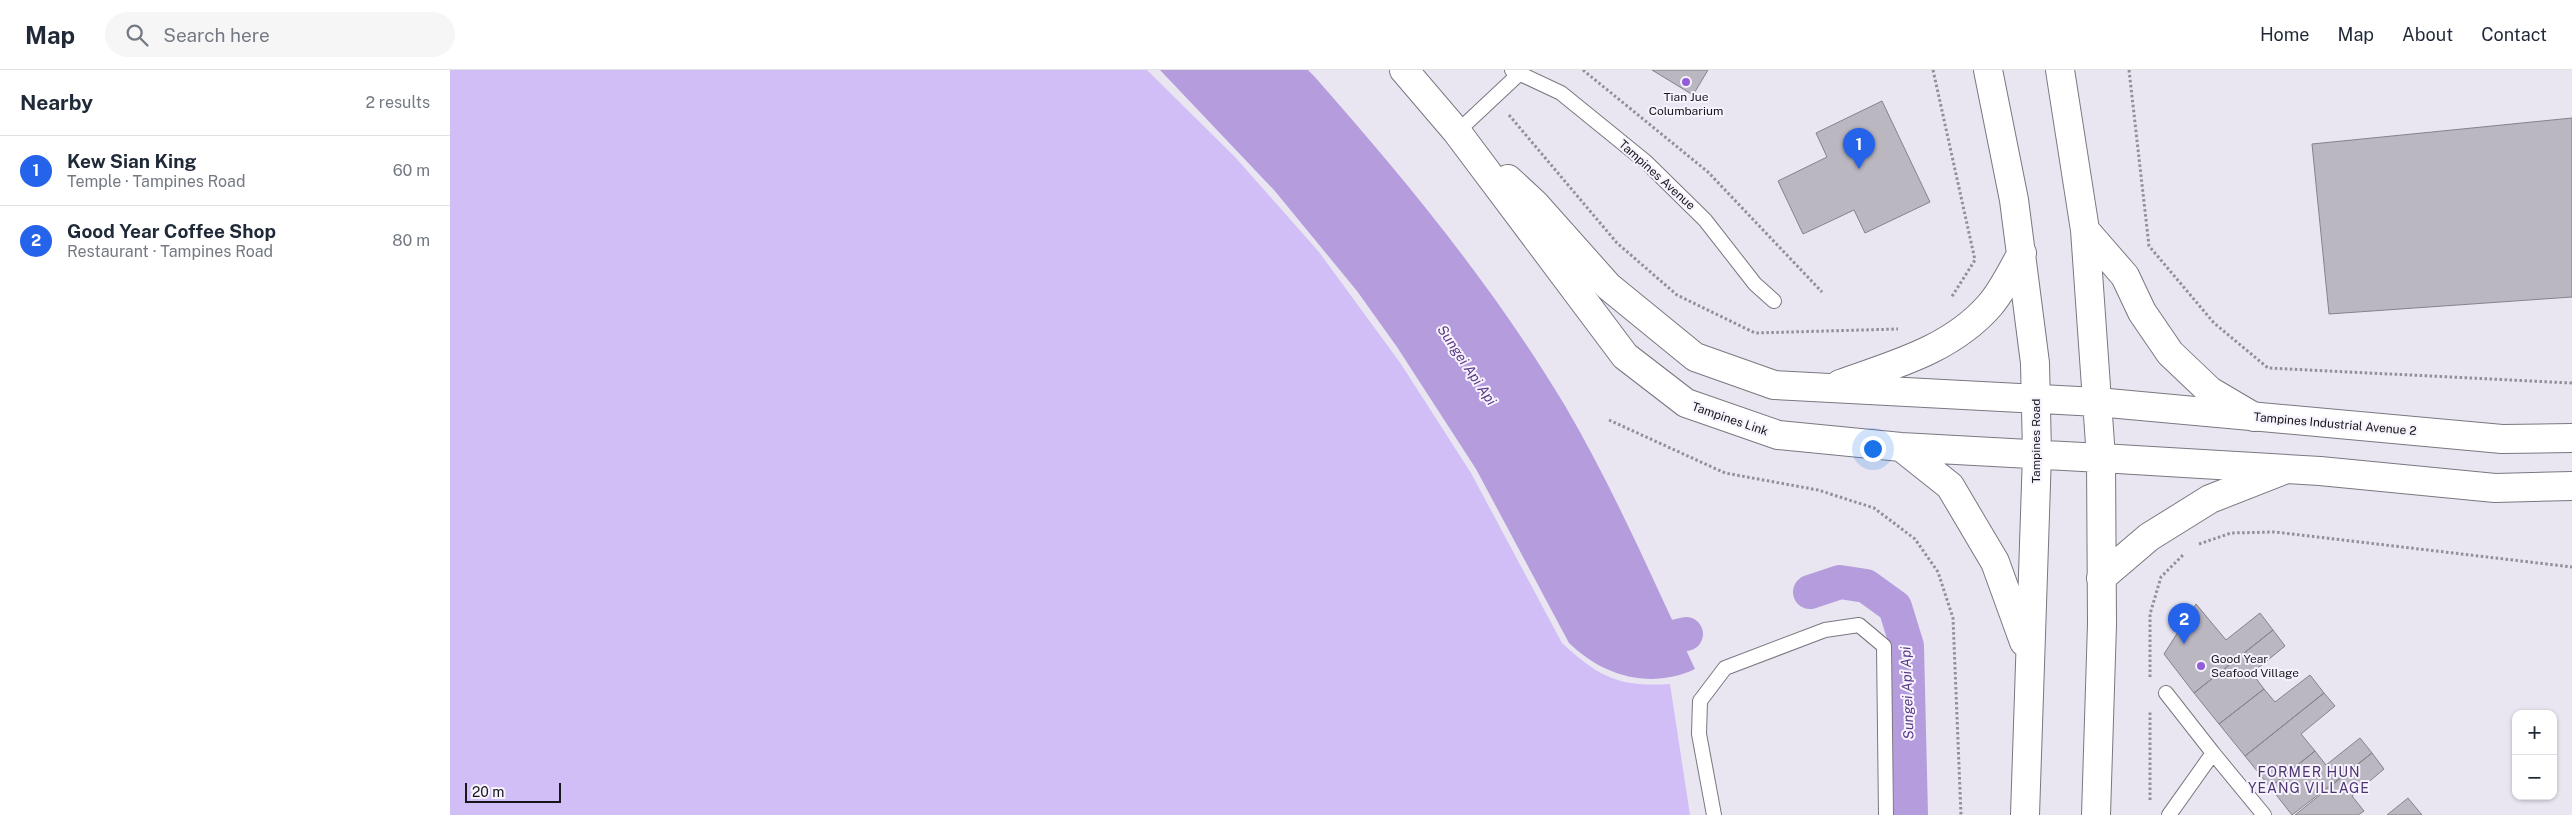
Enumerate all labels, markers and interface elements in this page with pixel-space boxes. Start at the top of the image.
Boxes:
search box [105,12,455,57]
text: Map [25,21,75,49]
icon: search [123,21,151,49]
text: Search here [163,24,270,46]
text: Home [2260,24,2310,45]
text: Map [2338,24,2374,45]
text: About [2402,24,2453,45]
text: Contact [2481,24,2547,45]
marker: Tian Jue Columbarium [1680,76,1692,88]
text: Nearby [20,90,93,115]
place label: Tian Jue Columbarium [1649,90,1723,118]
text: 2 results [365,93,430,112]
pin: 1 [1843,128,1875,169]
street label: Tampines Avenue [1616,137,1698,213]
text: Kew Sian King [67,150,196,172]
text: 1 [33,161,39,180]
text: 60 m [393,161,430,180]
text: Temple · Tampines Road [67,172,245,191]
text: Good Year Coffee Shop [67,220,276,242]
text: 2 [31,231,41,250]
text: 80 m [392,231,430,250]
text: Restaurant · Tampines Road [67,242,273,261]
water label: Sungei Api Api [1434,322,1500,408]
street label: Tampines Link [1690,399,1770,439]
street label: Tampines Road [2029,399,2043,483]
street label: Tampines Industrial Avenue 2 [2253,410,2417,438]
your location [1860,436,1886,462]
pin: 2 [2168,603,2200,644]
water label: Sungei Api Api [1897,646,1917,740]
place label: Good Year Seafood Village [2211,652,2299,680]
marker: Good Year Seafood Village [2195,660,2207,672]
map controls [2512,710,2557,800]
button: + [2512,710,2557,755]
button: − [2512,755,2557,800]
district label: FORMER HUN YEANG VILLAGE [2248,764,2370,796]
scale bar [465,780,561,803]
text: 20 m [472,784,504,800]

